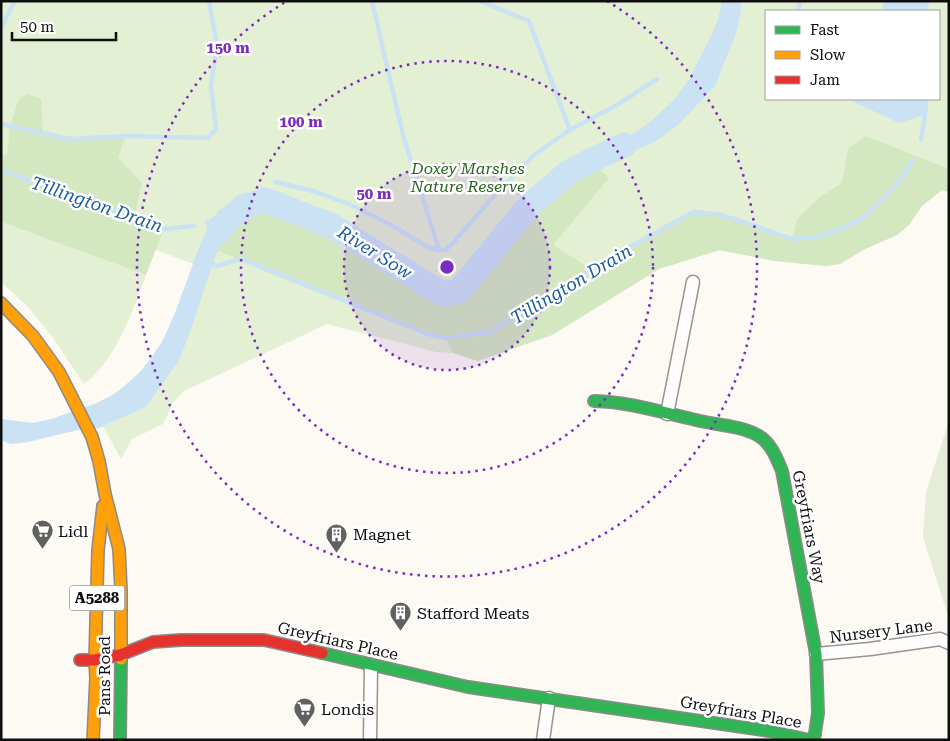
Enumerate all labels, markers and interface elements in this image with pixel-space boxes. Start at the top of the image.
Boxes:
scale bar [12,10,116,42]
legend [765,10,940,100]
text: 50 m [20,18,55,36]
text: Fast [810,21,840,39]
text: 150 m [206,39,250,57]
text: Slow [810,46,846,64]
text: Jam [810,71,840,89]
text: 100 m [279,113,323,131]
park label: Doxey Marshes Nature Reserve [410,159,525,196]
water label: Tillington Drain [29,172,165,236]
text: 50 m [356,185,392,203]
water label: River Sow [333,220,416,283]
water label: Tillington Drain [507,240,635,328]
centre of rings [438,258,456,276]
street label: Greyfriars Way [789,469,829,586]
supermarket icon: Lidl [30,519,54,550]
place label: Lidl [58,522,88,541]
building icon: Magnet [325,522,349,553]
place label: Magnet [353,525,411,544]
road number: A5288 [70,586,124,610]
building icon: Stafford Meats [389,601,413,632]
place label: Stafford Meats [417,604,530,623]
street label: Nursery Lane [828,615,934,647]
street label: Greyfriars Place [276,618,400,664]
street label: Pans Road [95,636,114,716]
street label: Greyfriars Place [679,692,803,732]
supermarket icon: Londis [293,697,317,728]
place label: Londis [321,700,375,719]

